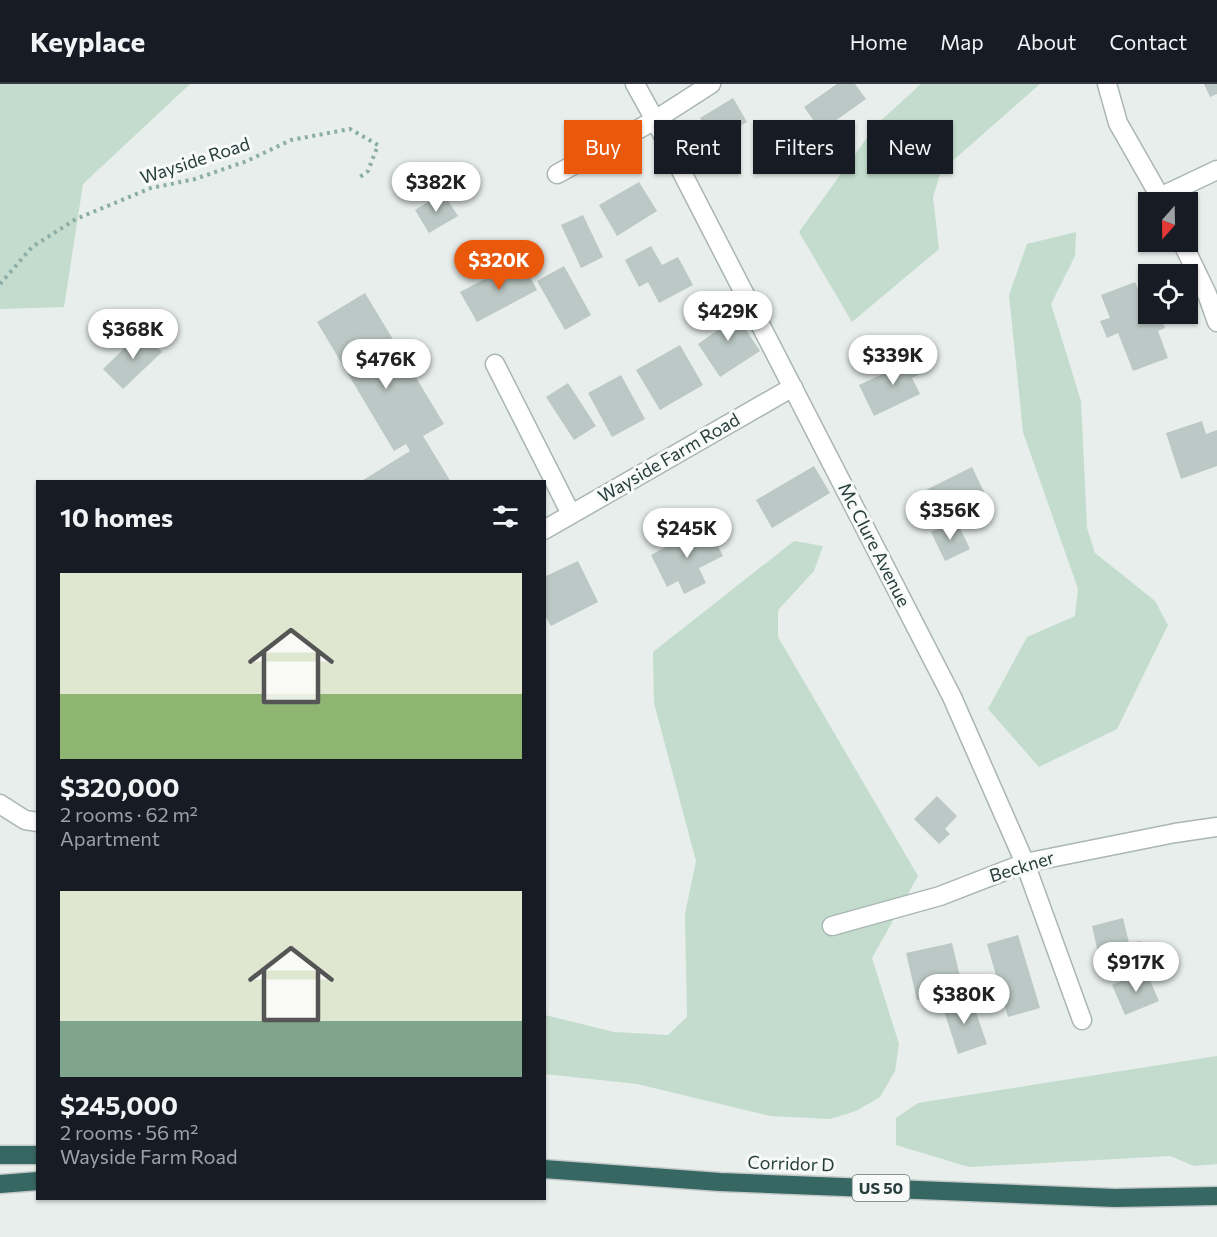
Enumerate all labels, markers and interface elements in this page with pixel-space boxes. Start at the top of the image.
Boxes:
text: Keyplace [30,24,145,58]
text: Home [850,29,907,54]
text: Map [940,29,984,54]
text: About [1017,29,1076,54]
text: Contact [1109,29,1187,54]
chip: Buy [564,120,642,174]
chip: Rent [654,120,741,174]
chip: Filters [753,120,855,174]
chip: New [867,120,953,174]
street label: Wayside Road [137,132,252,188]
pin: $382K [394,162,478,213]
text: $382K [406,169,466,193]
north arrow [1138,192,1198,252]
map controls [1138,192,1198,324]
pin: $320K [457,240,541,291]
text: $320K [468,247,530,271]
button: locate [1138,264,1198,324]
pin: $429K [686,291,770,342]
text: $429K [697,298,759,322]
pin: $368K [91,309,175,360]
text: $368K [102,316,164,340]
pin: $339K [851,335,935,386]
pin: $476K [344,339,428,390]
text: $339K [863,342,923,366]
text: $476K [356,346,416,370]
street label: Wayside Farm Road [594,408,743,507]
street label: Mc Clure Avenue [834,479,916,610]
pin: $356K [908,490,992,541]
text: $356K [919,497,981,521]
icon: filters [489,500,522,533]
text: 10 homes [60,501,173,532]
pin: $245K [645,508,729,559]
text: $245K [657,515,717,539]
icon: home [237,612,345,720]
text: $320,000 [60,771,179,802]
text: 2 rooms · 62 m² [60,802,198,826]
text: Apartment [60,826,160,850]
street label: Beckner [987,846,1057,886]
icon: home [237,930,345,1038]
pin: $917K [1094,942,1178,993]
text: $917K [1107,949,1165,973]
pin: $380K [922,974,1006,1025]
text: $380K [933,981,995,1005]
text: $245,000 [60,1089,178,1120]
text: 2 rooms · 56 m² [60,1120,198,1144]
text: Wayside Farm Road [60,1144,238,1168]
street label: Corridor D [747,1150,835,1176]
road number: US 50 [852,1175,910,1201]

